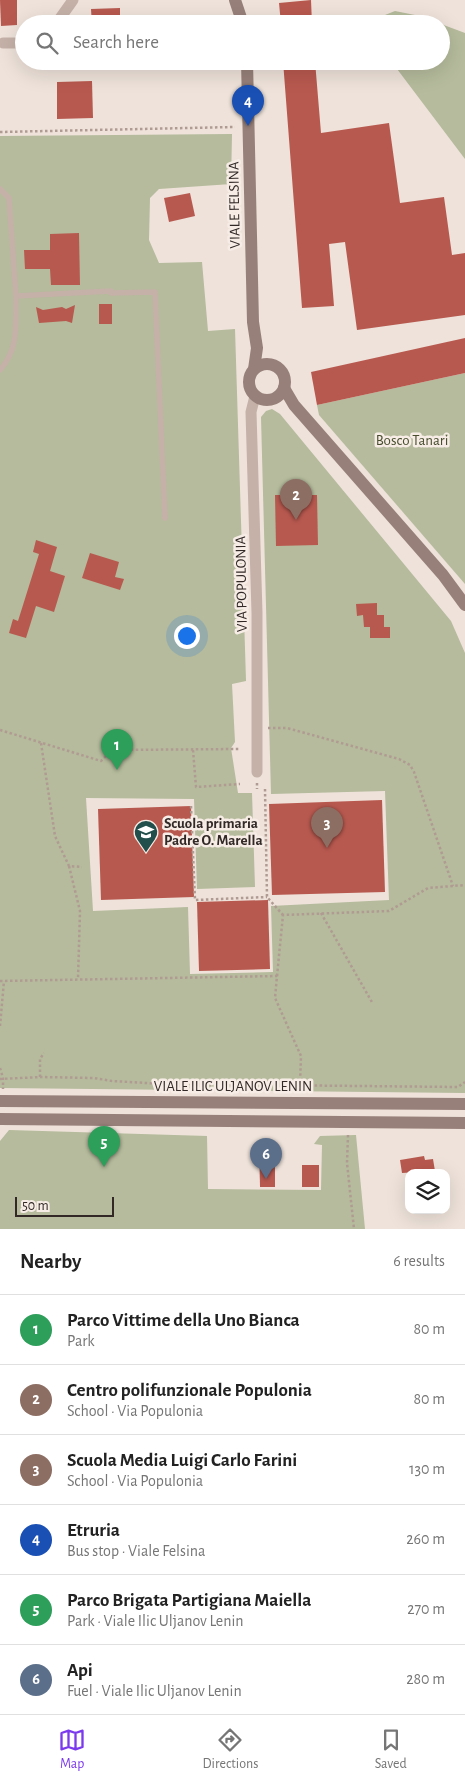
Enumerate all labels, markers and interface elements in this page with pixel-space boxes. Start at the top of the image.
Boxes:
search box [15,15,450,70]
icon: search [33,29,61,57]
text: Search here [73,33,159,52]
pin: 4 [232,85,264,126]
street label: VIALE FELSINA [226,161,243,249]
park label: Bosco Tanari [376,433,448,448]
pin: 2 [280,479,312,520]
street label: VIA POPULONIA [233,535,250,632]
your location [174,623,200,649]
pin: 1 [101,729,133,770]
pin: 3 [311,807,343,848]
place label: Scuola primaria Padre O. Marella [164,816,263,848]
school or university icon: Scuola primaria Padre O. Marella [133,819,159,853]
street label: VIALE ILIC ULJANOV LENIN [154,1079,312,1094]
pin: 5 [88,1126,120,1167]
pin: 6 [250,1138,282,1179]
map controls [405,1169,450,1214]
button: layers [405,1169,450,1214]
scale bar [15,1194,114,1217]
text: 50 m [22,1199,49,1213]
text: Nearby [20,1251,81,1272]
text: 6 results [393,1253,445,1269]
text: Parco Vittime della Uno Bianca [67,1311,300,1330]
text: 1 [33,1321,39,1337]
text: 80 m [414,1321,445,1337]
text: Park [67,1333,95,1349]
text: Centro polifunzionale Populonia [67,1381,312,1400]
text: 2 [32,1391,40,1407]
text: 80 m [414,1391,445,1407]
text: School · Via Populonia [67,1403,203,1419]
text: Scuola Media Luigi Carlo Farini [67,1451,297,1470]
text: 3 [33,1461,39,1477]
text: 130 m [409,1461,445,1477]
text: School · Via Populonia [67,1473,203,1489]
text: Etruria [67,1521,120,1540]
text: 4 [32,1531,40,1547]
text: 260 m [406,1531,445,1547]
text: Bus stop · Viale Felsina [67,1543,205,1559]
text: Parco Brigata Partigiana Maiella [67,1591,311,1610]
text: 5 [33,1601,39,1617]
text: 270 m [407,1601,445,1617]
text: Park · Viale Ilic Uljanov Lenin [67,1613,244,1629]
text: Api [67,1661,93,1680]
text: 6 [32,1671,40,1687]
text: 280 m [406,1671,445,1687]
text: Fuel · Viale Ilic Uljanov Lenin [67,1683,242,1699]
tab: Map [58,1726,86,1773]
tab: Directions [203,1726,258,1773]
tab: Saved [375,1726,407,1773]

